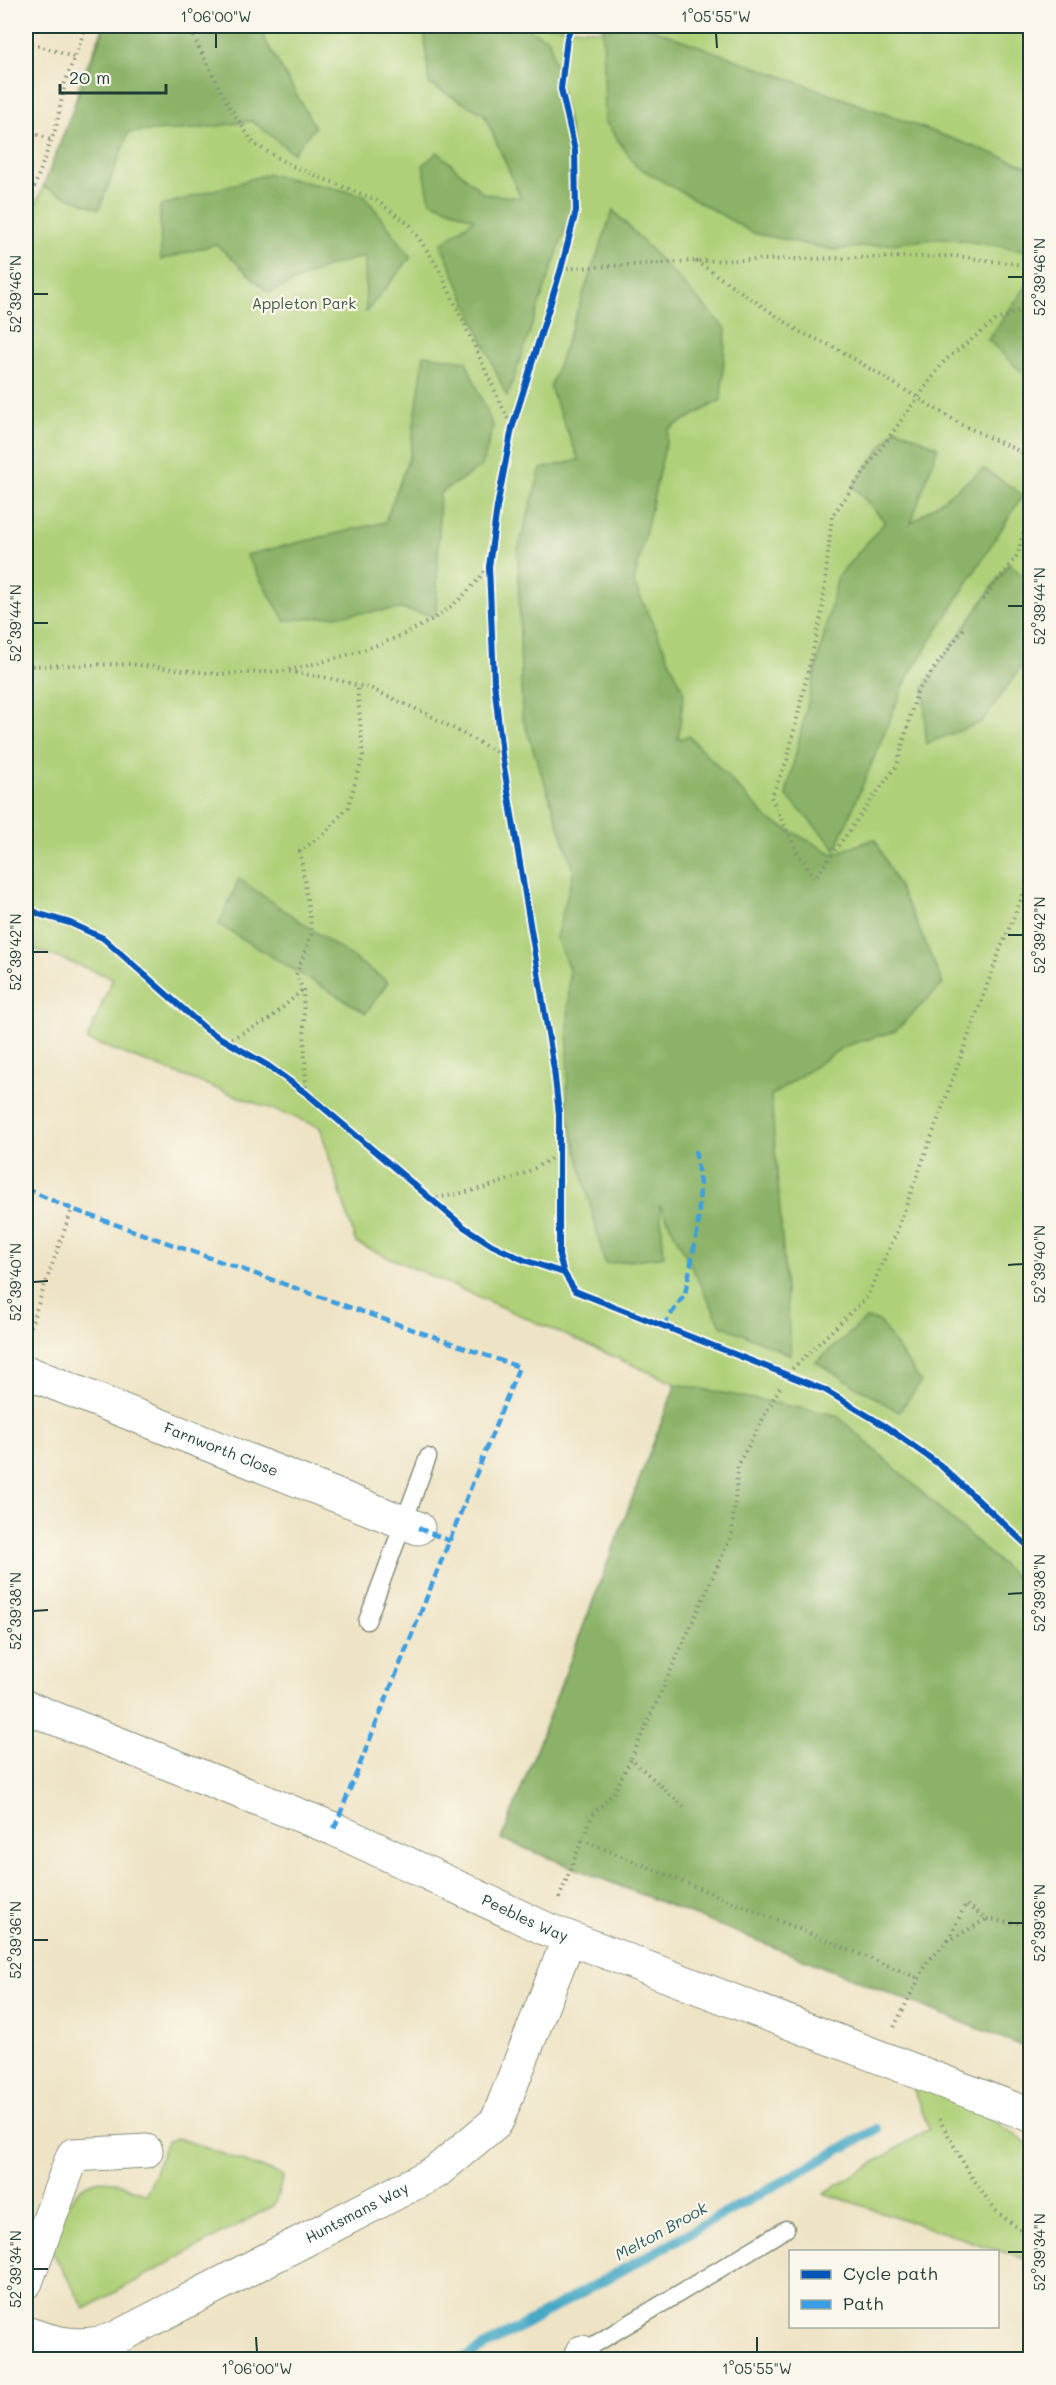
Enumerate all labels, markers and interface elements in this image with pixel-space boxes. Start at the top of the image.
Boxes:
text: 1°06'00"W [180,6,252,26]
text: 1°05'55"W [681,6,751,26]
scale bar [60,57,166,95]
text: 20 m [69,65,110,89]
text: 52°39'46"N [1029,238,1049,316]
text: 52°39'46"N [5,255,25,333]
park label: Appleton Park [252,293,356,313]
text: 52°39'44"N [1029,567,1049,645]
text: 52°39'44"N [5,584,25,662]
text: 52°39'42"N [1029,896,1049,974]
text: 52°39'42"N [5,913,25,991]
text: 52°39'40"N [1029,1225,1049,1303]
text: 52°39'40"N [5,1243,25,1321]
street label: Farnworth Close [161,1417,282,1480]
text: 52°39'38"N [1029,1554,1049,1632]
text: 52°39'38"N [5,1572,25,1650]
text: 52°39'36"N [1029,1884,1049,1962]
street label: Peebles Way [479,1889,571,1946]
text: 52°39'36"N [5,1901,25,1979]
street label: Huntsmans Way [302,2177,412,2247]
water label: Melton Brook [611,2196,711,2265]
text: 52°39'34"N [1029,2213,1049,2291]
text: 52°39'34"N [5,2230,25,2308]
legend [789,2250,999,2328]
text: Cycle path [843,2261,938,2285]
text: Path [843,2291,883,2315]
text: 1°06'00"W [221,2358,293,2378]
text: 1°05'55"W [722,2358,792,2378]

